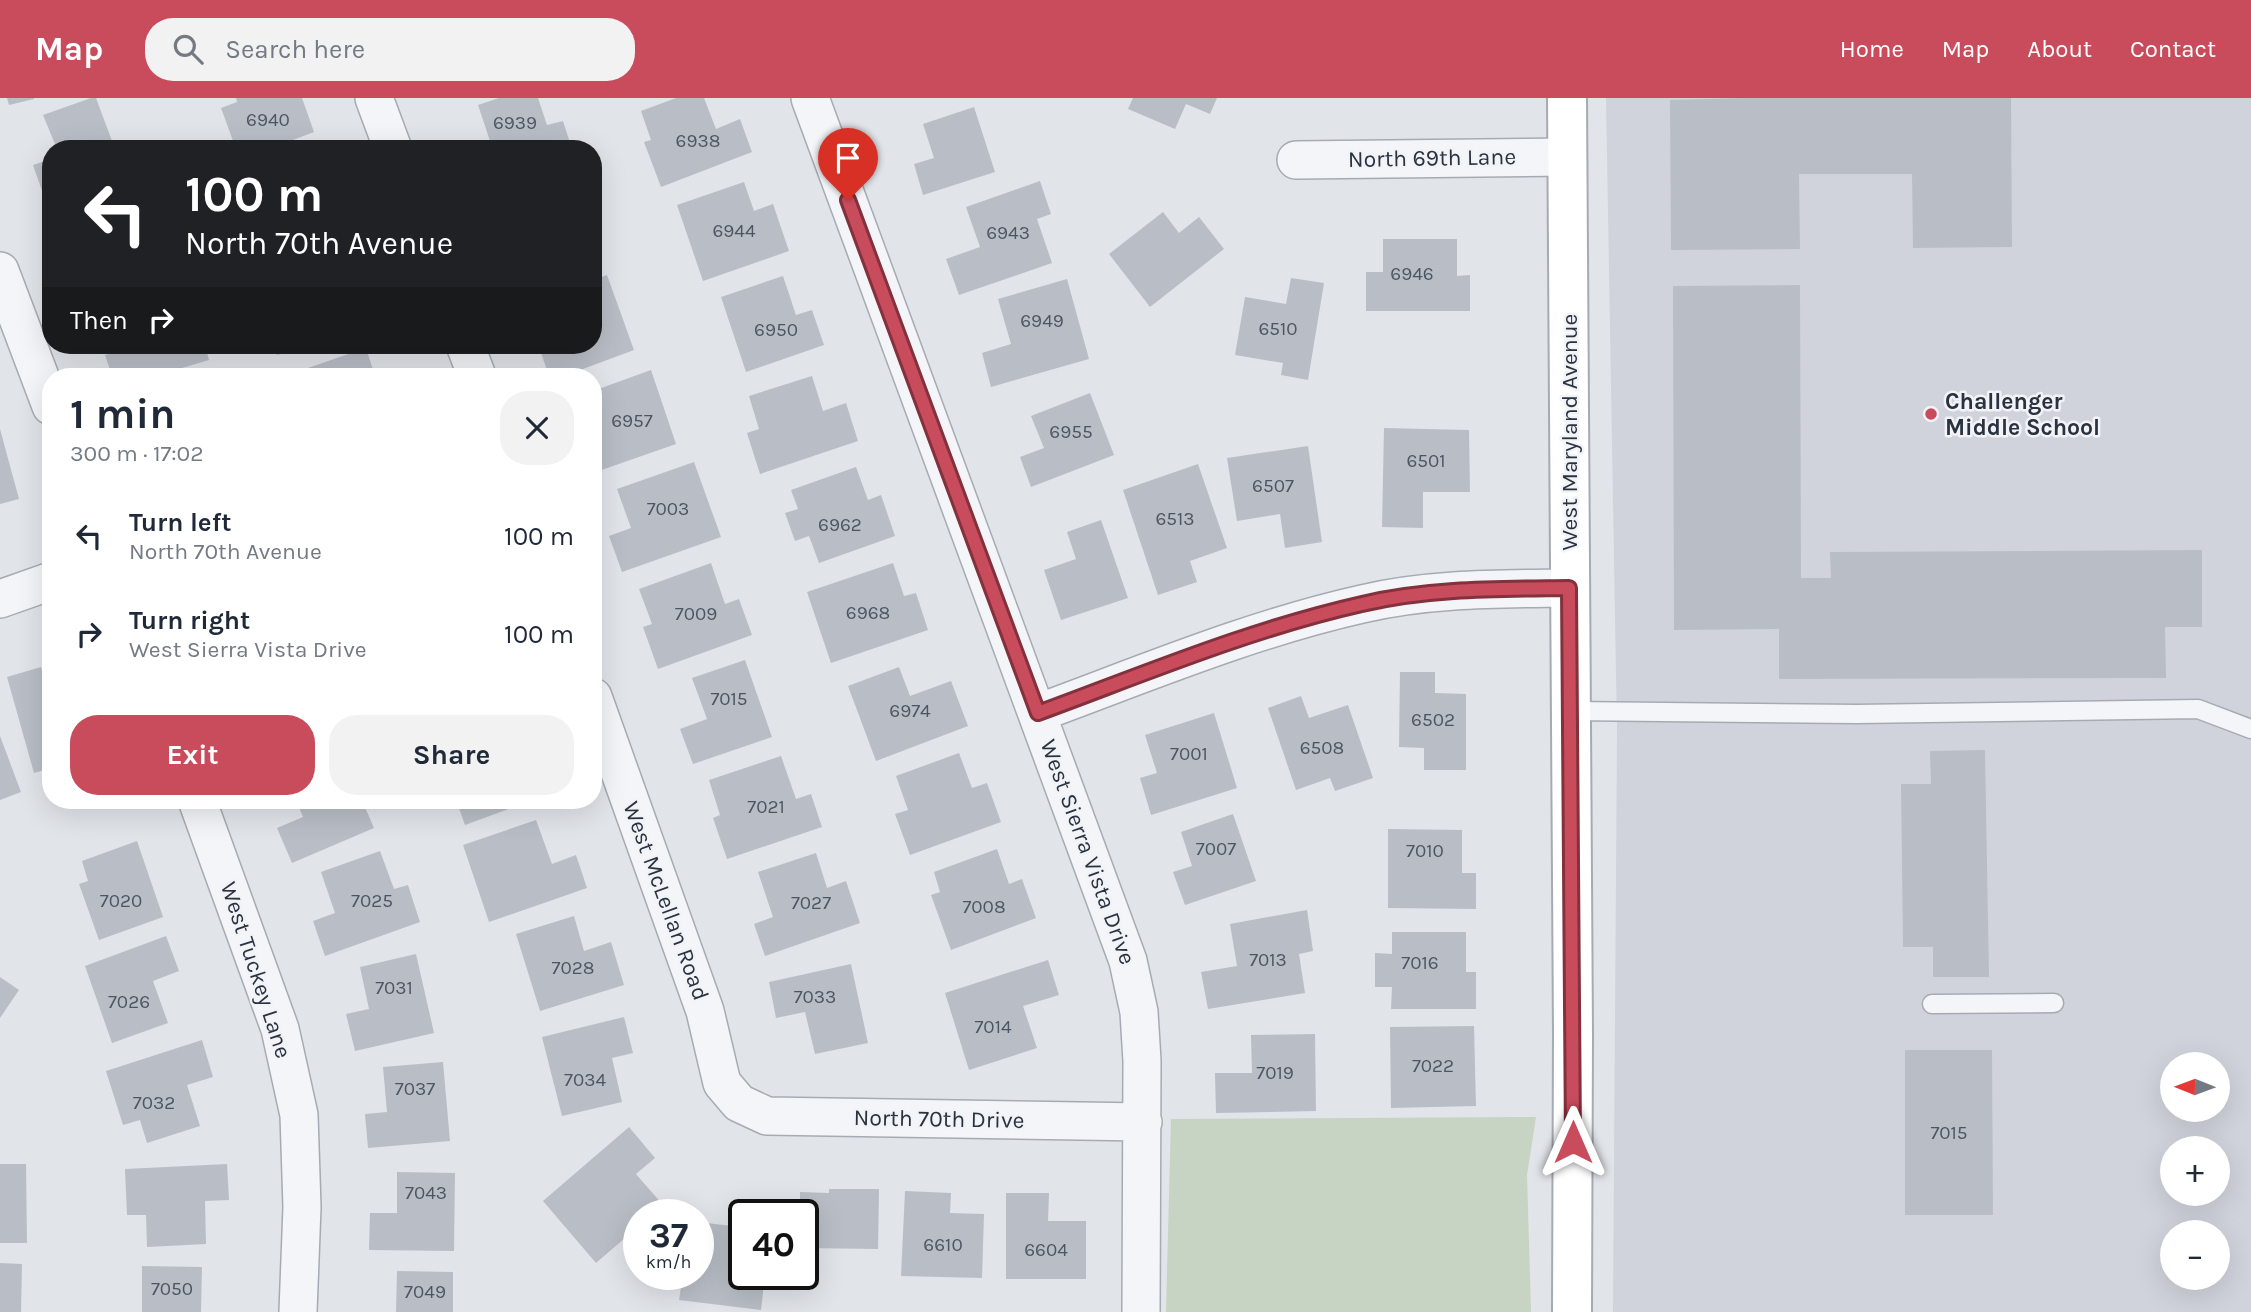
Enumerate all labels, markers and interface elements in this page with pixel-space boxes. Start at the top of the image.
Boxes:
search box [145,18,635,81]
text: Map [35,30,103,68]
icon: search [169,30,207,68]
text: Search here [225,34,365,65]
text: Home [1840,35,1904,63]
text: Map [1942,35,1989,63]
text: About [2027,35,2092,63]
text: Contact [2130,35,2216,63]
house number: 6940 [246,109,290,131]
house number: 6939 [493,112,537,134]
pin [818,128,878,200]
house number: 6938 [676,130,720,152]
icon: arrive [829,139,867,177]
street label: North 69th Lane [1348,143,1516,173]
text: 100 m [185,166,323,223]
icon: left [70,168,161,259]
house number: 6944 [712,220,756,242]
house number: 6943 [986,222,1030,244]
text: North 70th Avenue [185,225,453,262]
house number: 6946 [1390,263,1434,285]
icon: right [142,301,180,339]
text: Then [70,305,128,336]
house number: 6949 [1020,310,1064,332]
street label: West Maryland Avenue [1556,314,1583,550]
house number: 6510 [1258,318,1298,340]
house number: 6950 [754,319,798,341]
place label: Challenger Middle School [1945,388,2100,441]
text: 1 min [70,389,175,439]
button: close [500,391,574,465]
marker: Challenger Middle School [1923,406,1939,422]
house number: 6957 [611,410,653,432]
house number: 6955 [1049,421,1093,443]
text: 300 m · 17:02 [70,440,204,467]
house number: 6501 [1406,450,1446,472]
house number: 6507 [1252,475,1294,497]
house number: 7003 [647,498,689,520]
text: Turn left [129,507,231,538]
house number: 6513 [1155,508,1195,530]
house number: 6962 [818,514,862,536]
icon: left [70,517,108,555]
text: 100 m [504,521,574,552]
text: North 70th Avenue [129,538,322,565]
house number: 6968 [846,602,890,624]
house number: 7009 [675,603,717,625]
text: Turn right [129,605,250,636]
icon: right [70,615,108,653]
text: 100 m [504,619,574,650]
text: West Sierra Vista Drive [129,636,367,663]
house number: 7015 [710,688,748,710]
house number: 6974 [889,700,931,722]
house number: 6502 [1411,709,1455,731]
button: Exit [70,715,315,795]
button: Share [329,715,574,795]
street label: West Sierra Vista Drive [1035,736,1141,968]
house number: 6508 [1300,737,1344,759]
house number: 7001 [1170,743,1208,765]
house number: 7021 [747,796,785,818]
street label: West McLellan Road [617,798,715,1004]
house number: 7007 [1196,838,1236,860]
house number: 7010 [1406,840,1444,862]
street label: West Tuckey Lane [215,879,297,1061]
house number: 7020 [100,890,142,912]
house number: 7025 [351,890,393,912]
house number: 7027 [791,892,831,914]
house number: 7008 [962,896,1006,918]
house number: 7013 [1249,949,1287,971]
house number: 7016 [1401,952,1439,974]
house number: 7028 [552,957,594,979]
house number: 7031 [375,977,413,999]
house number: 7033 [794,986,836,1008]
house number: 7026 [108,991,150,1013]
house number: 7014 [974,1016,1012,1038]
north arrow [2160,1052,2230,1122]
map controls [2160,1052,2230,1290]
house number: 7022 [1412,1055,1454,1077]
house number: 7019 [1256,1062,1294,1084]
house number: 7034 [564,1069,606,1091]
house number: 7037 [395,1078,435,1100]
house number: 7032 [133,1092,175,1114]
street label: North 70th Drive [853,1104,1025,1134]
position arrow [1536,1105,1610,1179]
house number: 7015 [1930,1122,1968,1144]
button: + [2160,1136,2230,1206]
house number: 7043 [405,1182,447,1204]
speed limit sign: 40 [728,1199,819,1290]
text: 37 [649,1215,688,1256]
button: − [2160,1220,2230,1290]
house number: 6610 [923,1234,963,1256]
house number: 6604 [1024,1239,1068,1261]
text: km/h [646,1251,691,1273]
house number: 7050 [151,1278,193,1300]
house number: 7049 [404,1281,446,1303]

